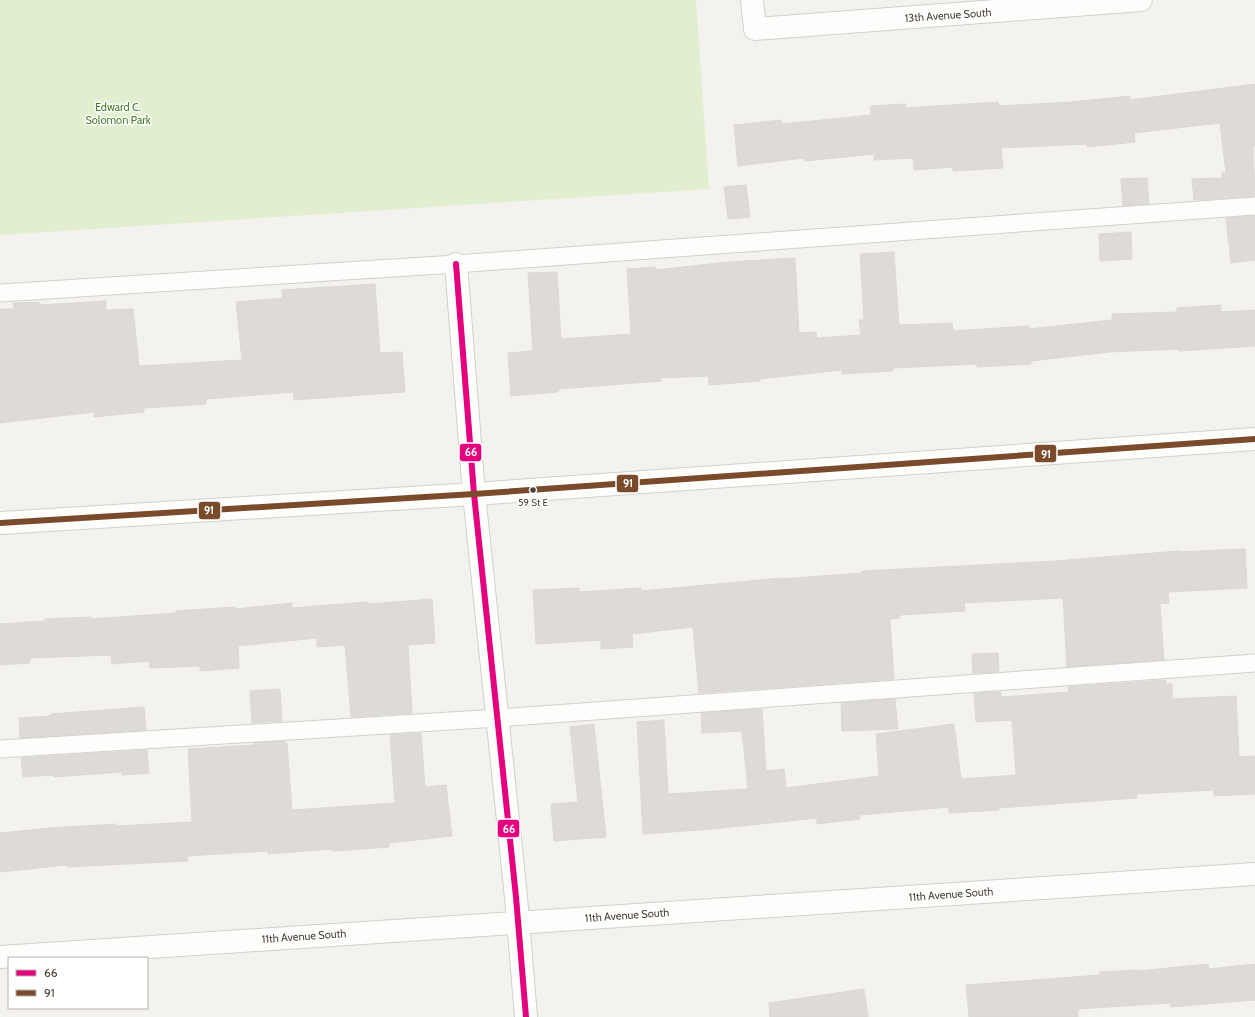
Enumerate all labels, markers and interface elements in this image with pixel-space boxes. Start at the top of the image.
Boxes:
street label: 13th Avenue South [904,5,992,25]
park label: Edward C. Solomon Park [85,100,151,127]
line badge: 66 [459,443,482,462]
line badge: 91 [1034,444,1057,463]
text: 66 [465,445,477,459]
text: 91 [1041,447,1051,461]
line badge: 91 [616,474,639,493]
text: 91 [623,476,633,490]
marker: 59 St E [528,485,538,495]
place label: 59 St E [518,496,549,509]
line badge: 91 [198,501,221,520]
text: 91 [204,503,214,517]
line badge: 66 [497,819,520,838]
text: 66 [503,822,515,836]
street label: 11th Avenue South [908,884,994,904]
street label: 11th Avenue South [584,905,670,925]
street label: 11th Avenue South [261,926,347,946]
legend [8,957,148,1009]
text: 66 [44,965,58,980]
text: 91 [44,985,55,1000]

